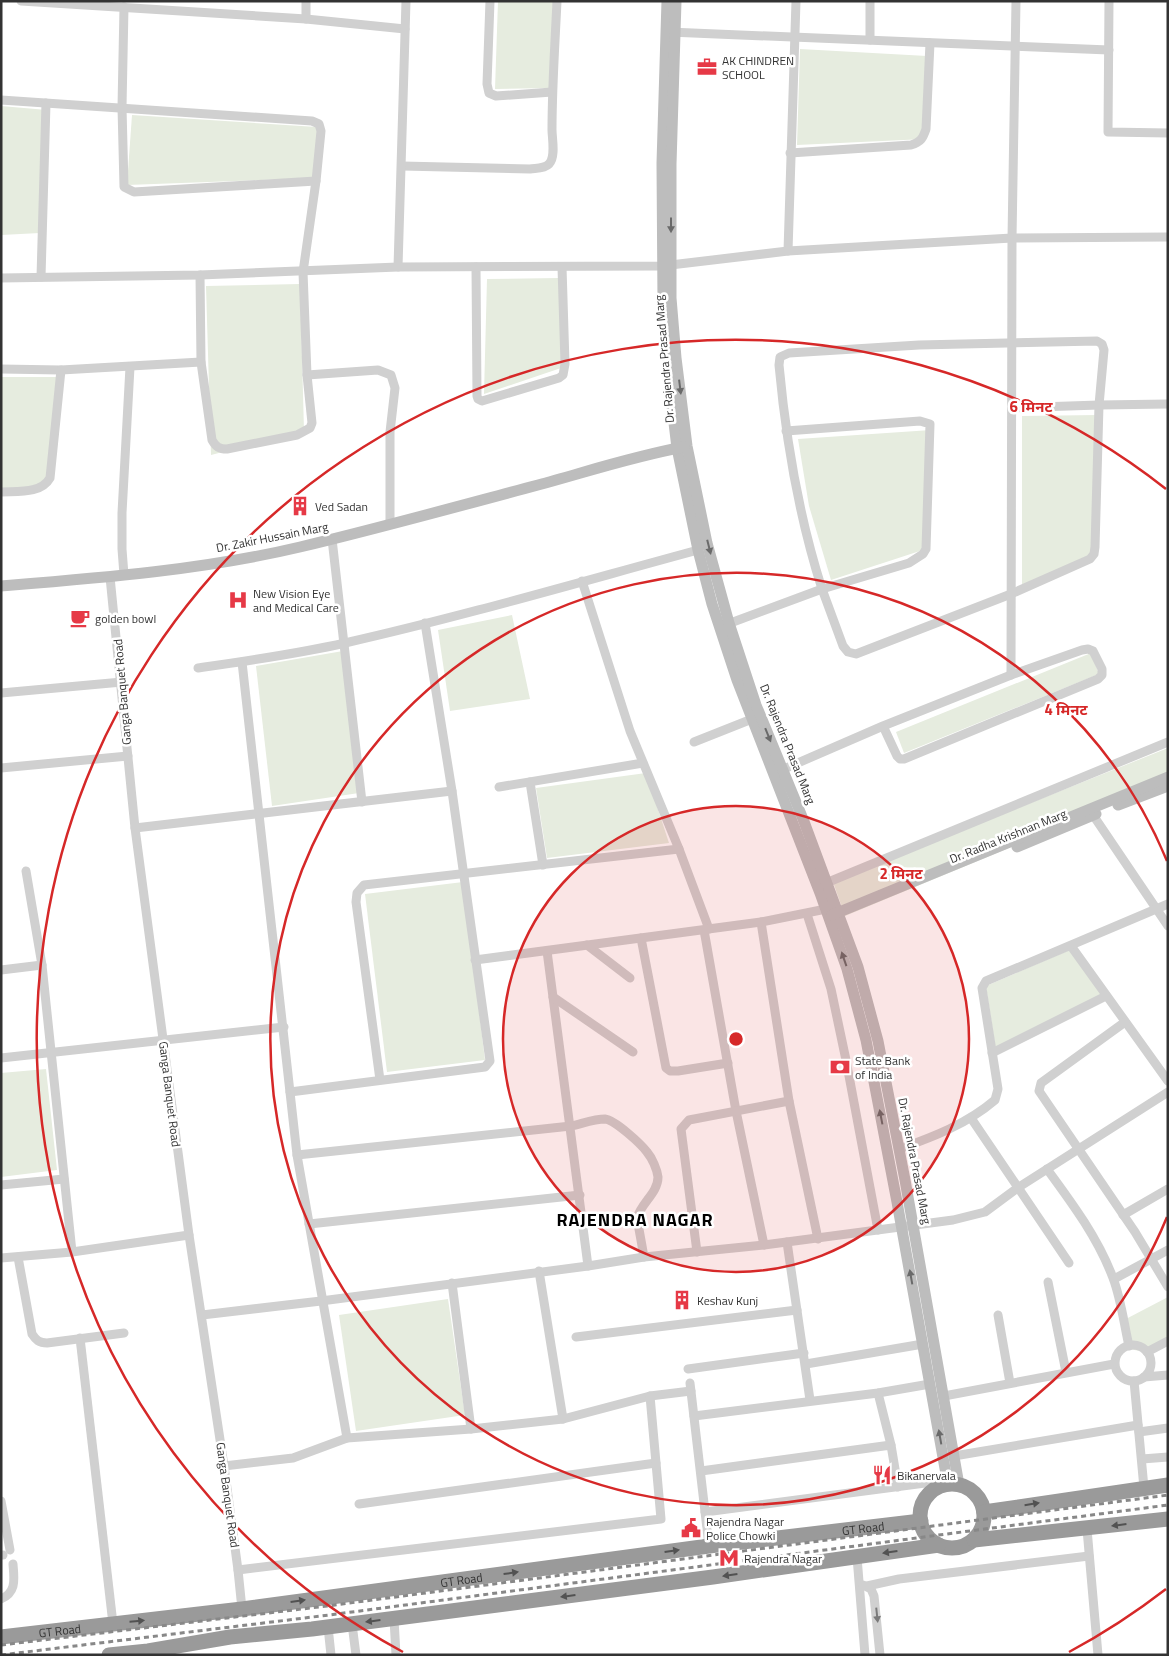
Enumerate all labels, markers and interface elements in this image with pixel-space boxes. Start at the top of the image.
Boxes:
place label: AK CHINDREN SCHOOL [722,51,794,84]
office icon: AK CHINDREN SCHOOL [696,56,718,78]
one-way arrow [667,217,675,233]
street label: Dr. Rajendra Prasad Marg [649,294,679,424]
one-way arrow [676,379,684,395]
text: 6 मिनट [1009,395,1054,418]
building icon: Ved Sadan [289,495,311,517]
place label: Ved Sadan [315,497,368,516]
street label: Dr. Zakir Hussain Marg [214,517,330,557]
one-way arrow [705,539,713,554]
place label: New Vision Eye and Medical Care [253,584,339,617]
hospital icon: New Vision Eye and Medical Care [227,589,249,611]
cafe icon: golden bowl [69,607,91,629]
place label: golden bowl [95,609,156,628]
street label: Ganga Banquet Road [108,638,136,746]
street label: Dr. Rajendra Prasad Marg [755,681,821,807]
text: 4 मिनट [1044,698,1089,721]
one-way arrow [765,728,773,742]
street label: Dr. Radha Krishnan Marg [947,804,1069,868]
text: 2 मिनट [879,862,924,885]
one-way arrow [840,952,847,967]
centre of rings [727,1030,745,1048]
street label: Ganga Banquet Road [154,1040,186,1148]
place label: State Bank of India [855,1051,910,1084]
bank icon: State Bank of India [829,1056,851,1078]
street label: Dr. Rajendra Prasad Marg [893,1096,937,1226]
one-way arrow [876,1109,884,1125]
district label: RAJENDRA NAGAR [556,1206,714,1233]
one-way arrow [906,1269,914,1285]
building icon: Keshav Kunj [671,1289,693,1311]
place label: Keshav Kunj [697,1291,758,1310]
one-way arrow [935,1429,943,1445]
street label: Ganga Banquet Road [211,1441,245,1549]
restaurant icon: Bikanervala [871,1464,893,1486]
place label: Bikanervala [897,1466,956,1485]
one-way arrow [1025,1500,1041,1508]
place label: Rajendra Nagar Police Chowki [706,1512,784,1545]
street label: GT Road [841,1516,885,1540]
public building icon: Rajendra Nagar Police Chowki [680,1517,702,1539]
one-way arrow [1111,1521,1127,1529]
one-way arrow [664,1547,680,1555]
metro station icon: Rajendra Nagar [718,1547,740,1569]
one-way arrow [882,1548,898,1556]
place label: Rajendra Nagar [744,1549,822,1568]
street label: GT Road [439,1567,484,1592]
one-way arrow [503,1569,519,1577]
one-way arrow [721,1571,737,1579]
one-way arrow [560,1592,576,1600]
one-way arrow [290,1597,306,1605]
one-way arrow [873,1608,881,1624]
one-way arrow [129,1617,145,1625]
one-way arrow [364,1617,380,1625]
street label: GT Road [37,1618,82,1642]

